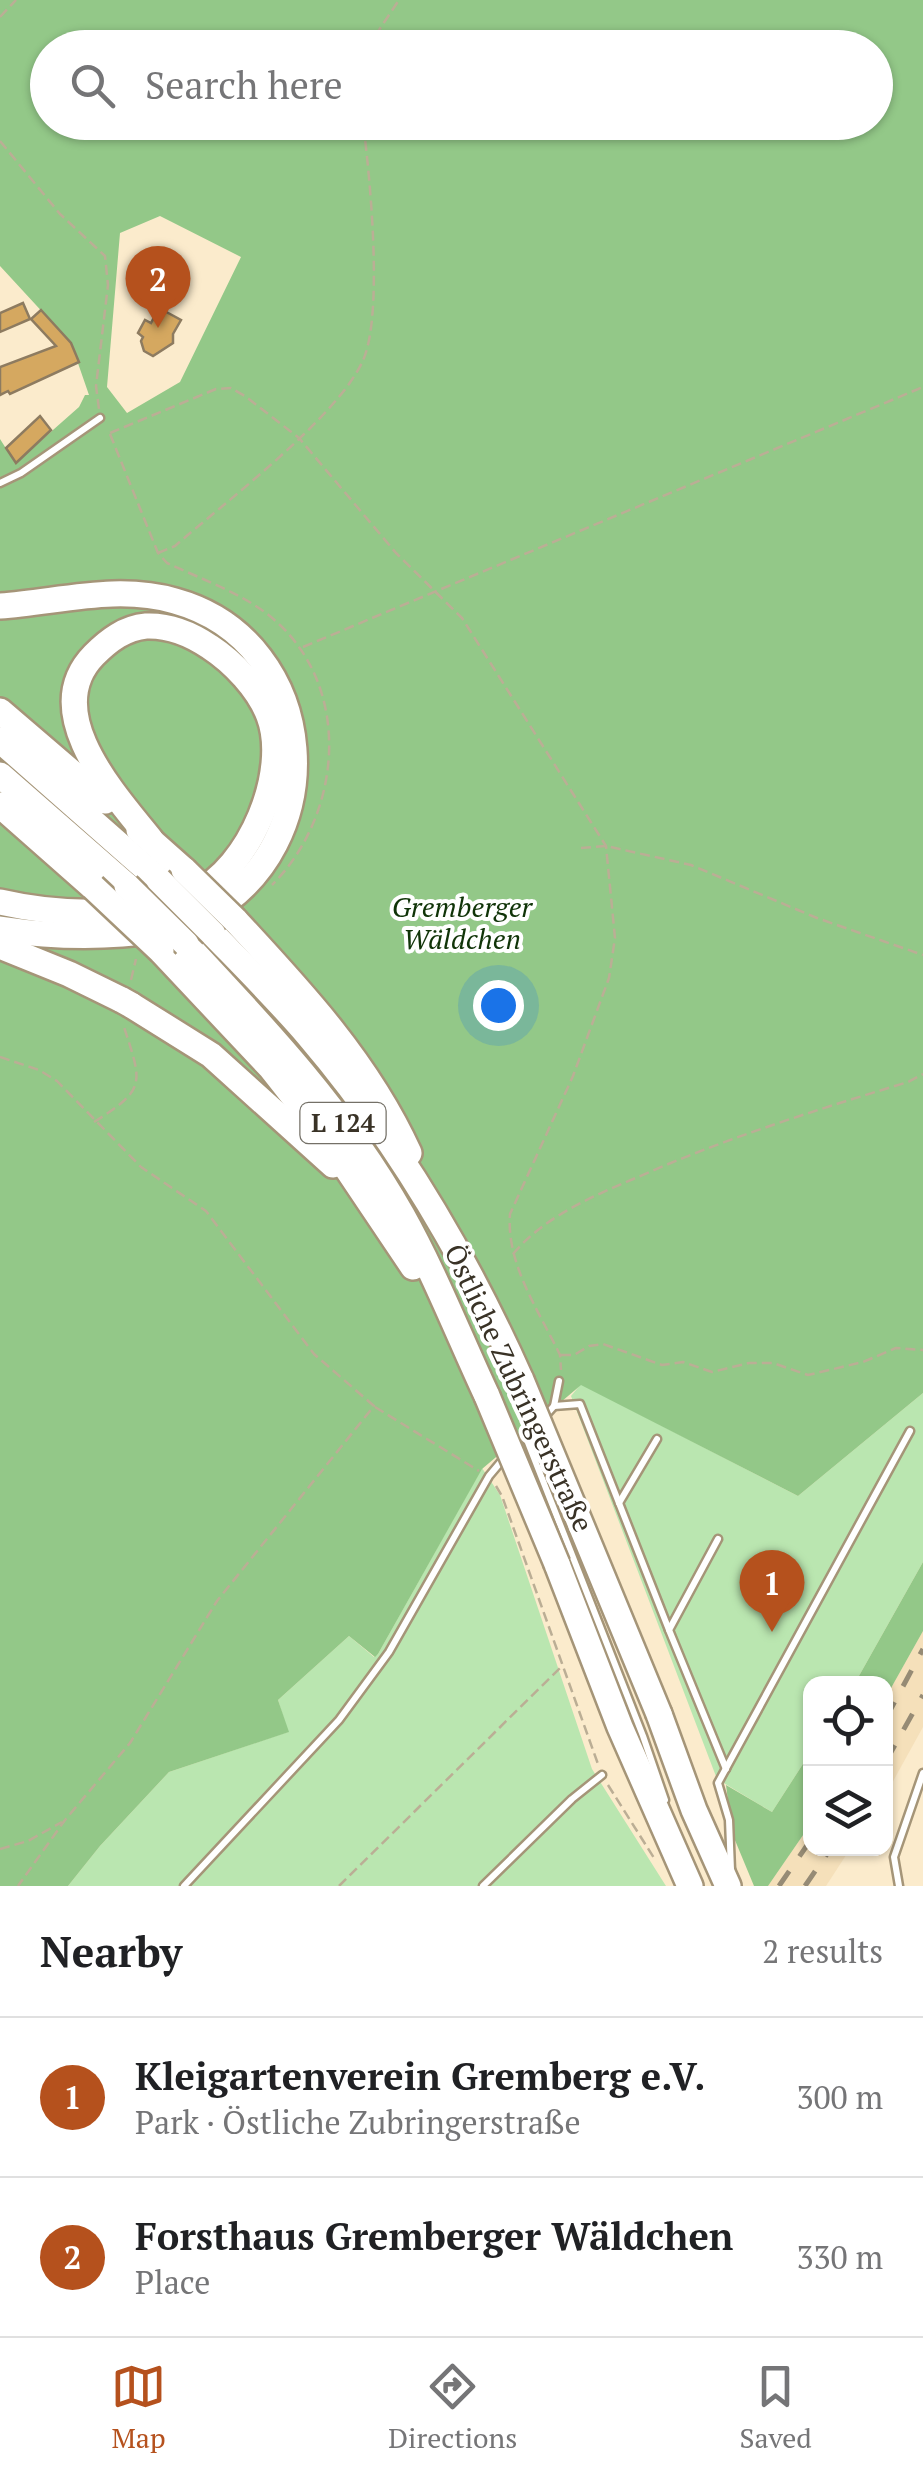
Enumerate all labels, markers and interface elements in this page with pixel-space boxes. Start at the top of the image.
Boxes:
search box [30,30,893,140]
icon: search [65,58,120,113]
text: Search here [145,60,343,110]
pin: 2 [126,245,190,328]
park label: Gremberger Wäldchen [392,888,533,957]
your location [473,980,524,1031]
road number: L 124 [300,1103,386,1143]
street label: Östliche Zubringerstraße [436,1238,602,1538]
pin: 1 [740,1550,804,1632]
map controls [803,1676,893,1856]
button: locate [803,1676,893,1766]
button: layers [803,1766,893,1856]
text: Nearby [40,1923,182,1979]
text: 2 results [762,1930,883,1972]
text: Kleigartenverein Gremberg e.V. [135,2051,705,2101]
text: 1 [63,2076,82,2118]
text: 300 m [796,2076,883,2118]
text: Park · Östliche Zubringerstraße [135,2101,581,2143]
text: Forsthaus Gremberger Wäldchen [135,2211,733,2261]
text: 2 [63,2236,82,2278]
text: 330 m [796,2236,883,2278]
text: Place [135,2261,210,2303]
tab: Map [111,2359,166,2456]
tab: Directions [388,2359,517,2456]
tab: Saved [739,2359,812,2456]

